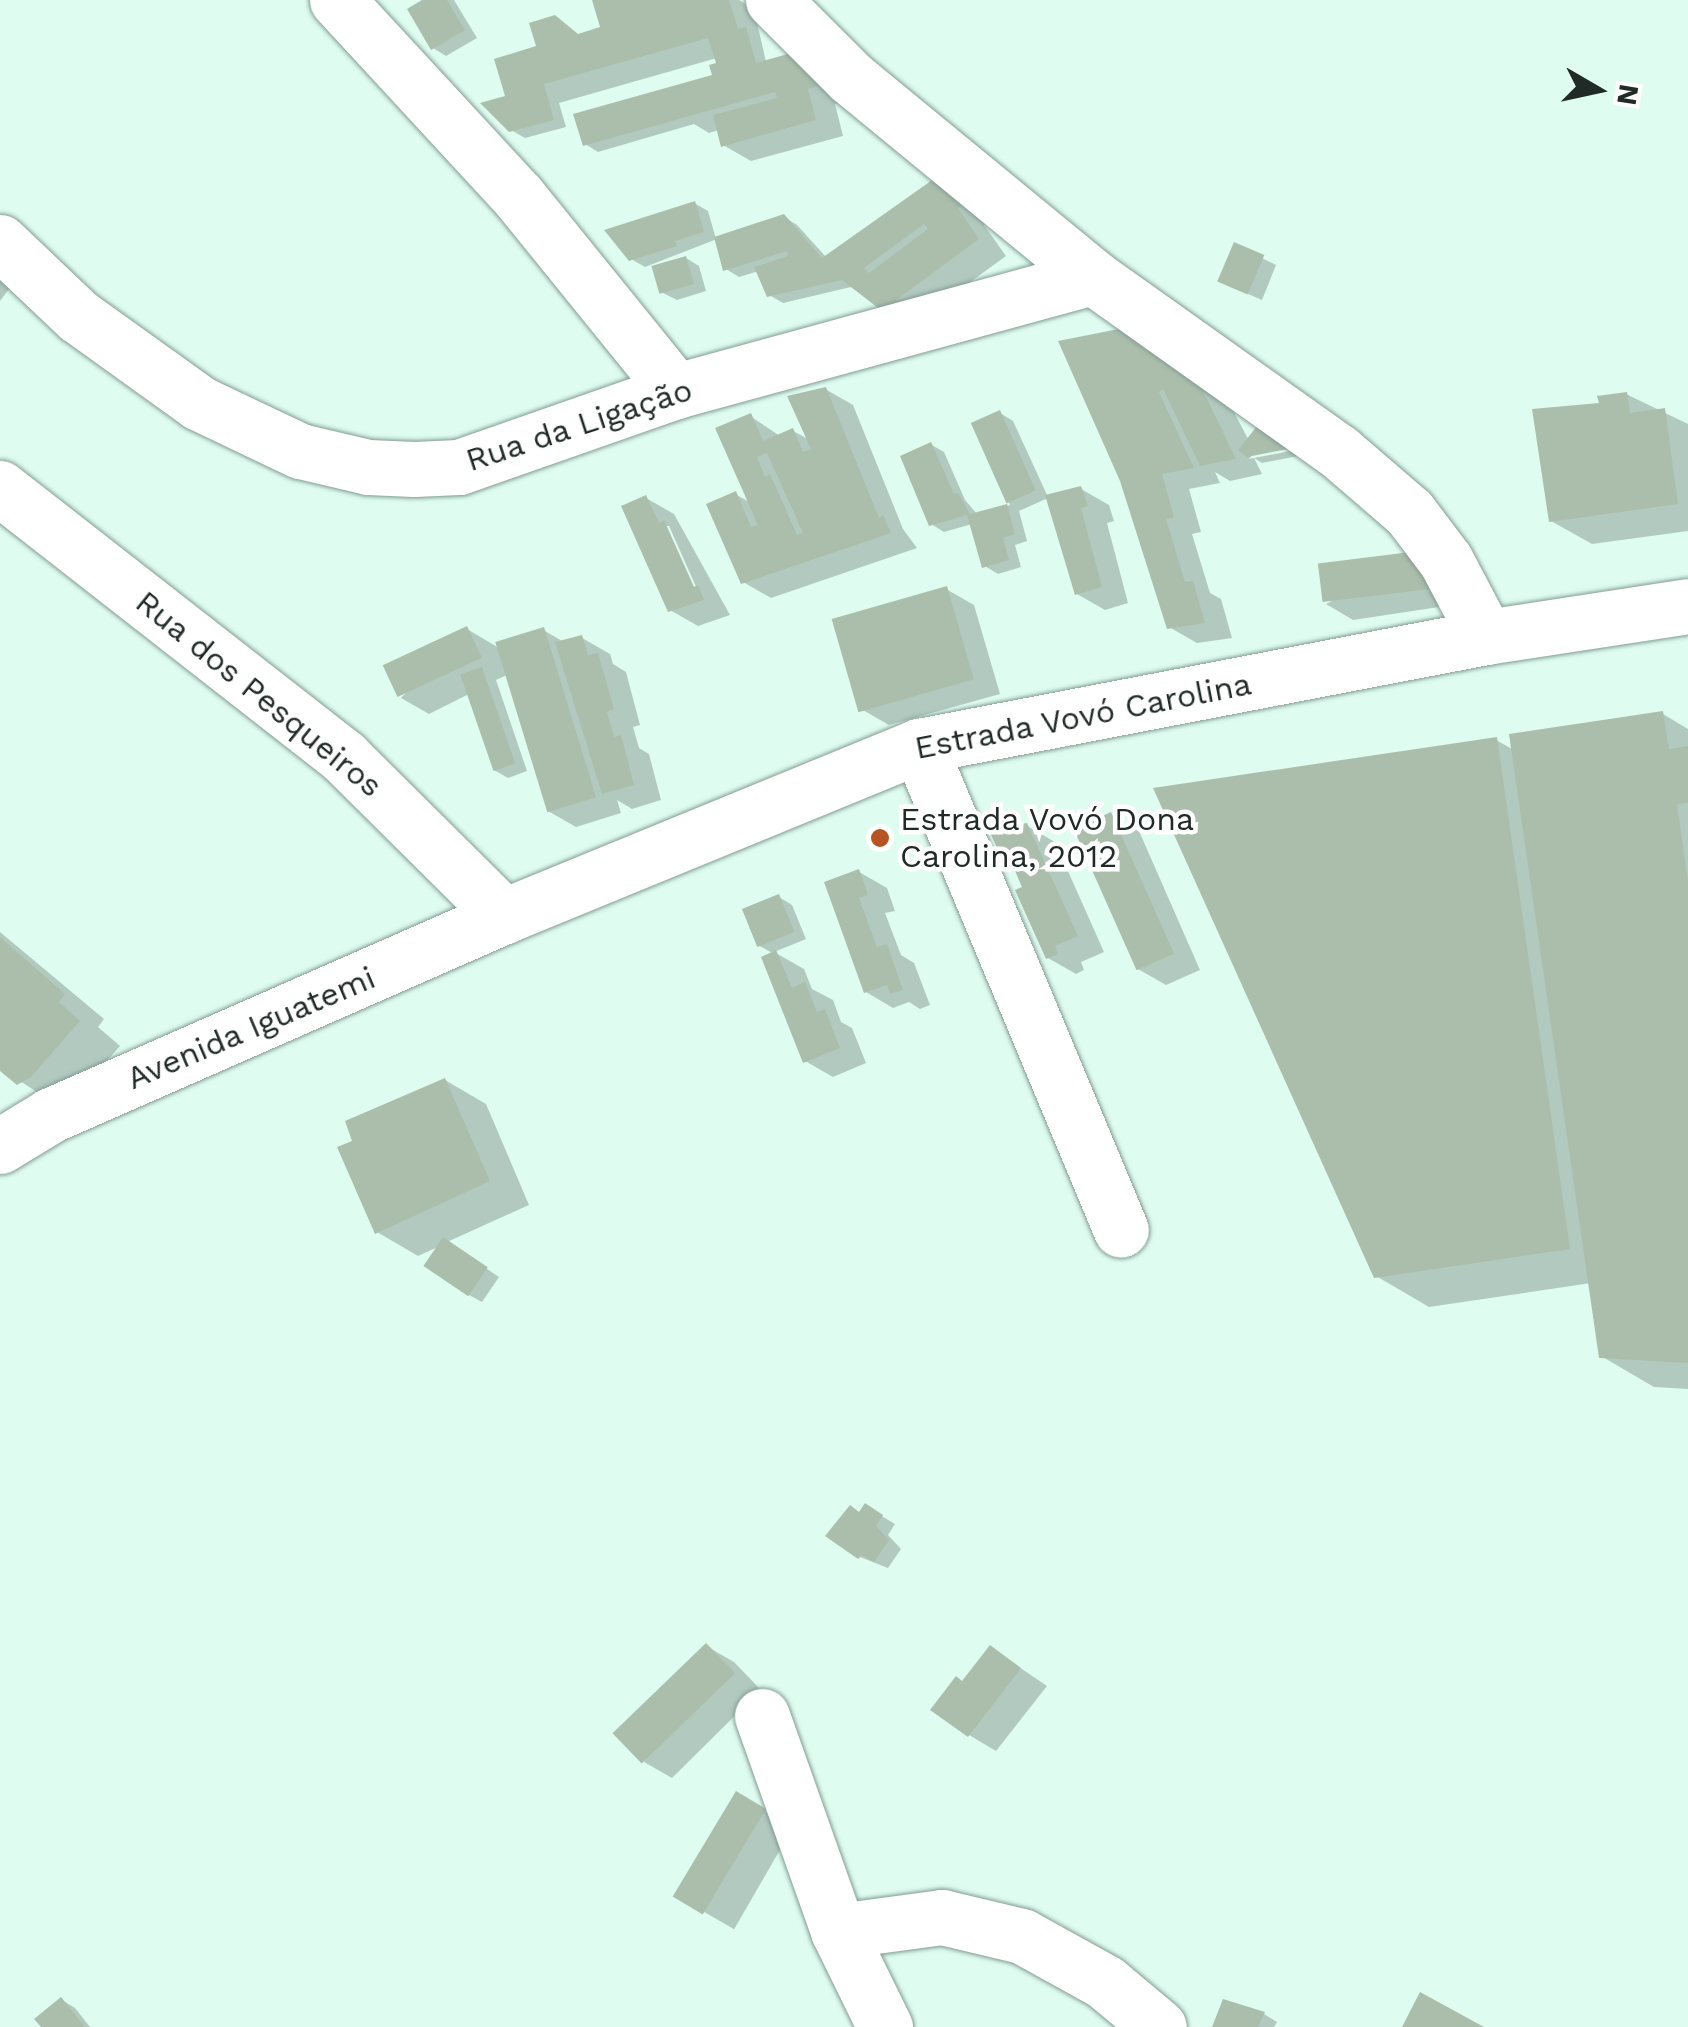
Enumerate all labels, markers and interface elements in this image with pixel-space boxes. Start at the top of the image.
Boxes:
north arrow [1548,40,1648,140]
text: N [1610,82,1646,108]
street label: Rua da Ligação [460,370,698,480]
street label: Rua dos Pesqueiros [128,583,390,805]
street label: Estrada Vovó Carolina [911,664,1255,768]
place label: Estrada Vovó Dona Carolina, 2012 [900,801,1196,876]
marker: Estrada Vovó Dona Carolina, 2012 [869,827,891,849]
street label: Avenida Iguatemi [121,958,381,1098]

